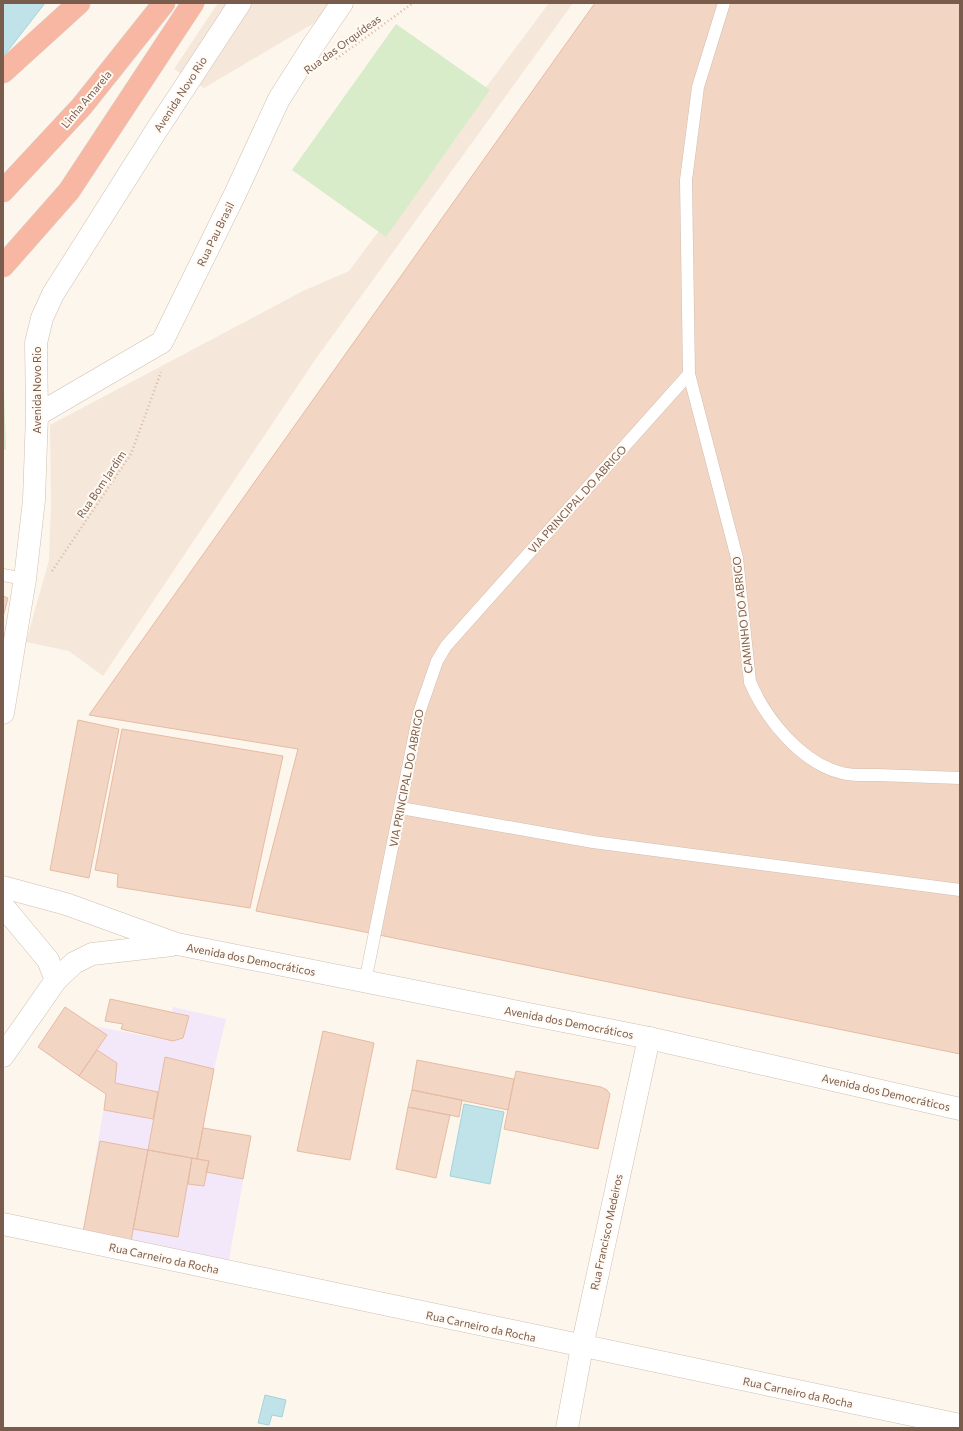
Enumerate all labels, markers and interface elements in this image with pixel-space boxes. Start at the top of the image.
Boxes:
street label: Rua das Orquídeas [301,12,383,76]
street label: Avenida Novo Rio [151,53,209,134]
street label: Linha Amarela [58,68,114,130]
street label: Rua Pau Brasil [194,200,236,268]
street label: Avenida Novo Rio [30,346,43,434]
street label: VIA PRINCIPAL DO ABRIGO [525,443,629,555]
street label: Rua Bom Jardim [74,448,129,521]
street label: CAMINHO DO ABRIGO [729,556,755,674]
street label: VIA PRINCIPAL DO ABRIGO [386,708,426,848]
street label: Avenida dos Democráticos [185,940,317,978]
street label: Avenida dos Democráticos [503,1003,635,1041]
street label: Avenida dos Democráticos [821,1071,951,1113]
street label: Rua Francisco Medeiros [587,1173,625,1291]
street label: Rua Carneiro da Rocha [108,1240,220,1276]
street label: Rua Carneiro da Rocha [425,1308,537,1344]
street label: Rua Carneiro da Rocha [742,1374,854,1410]

